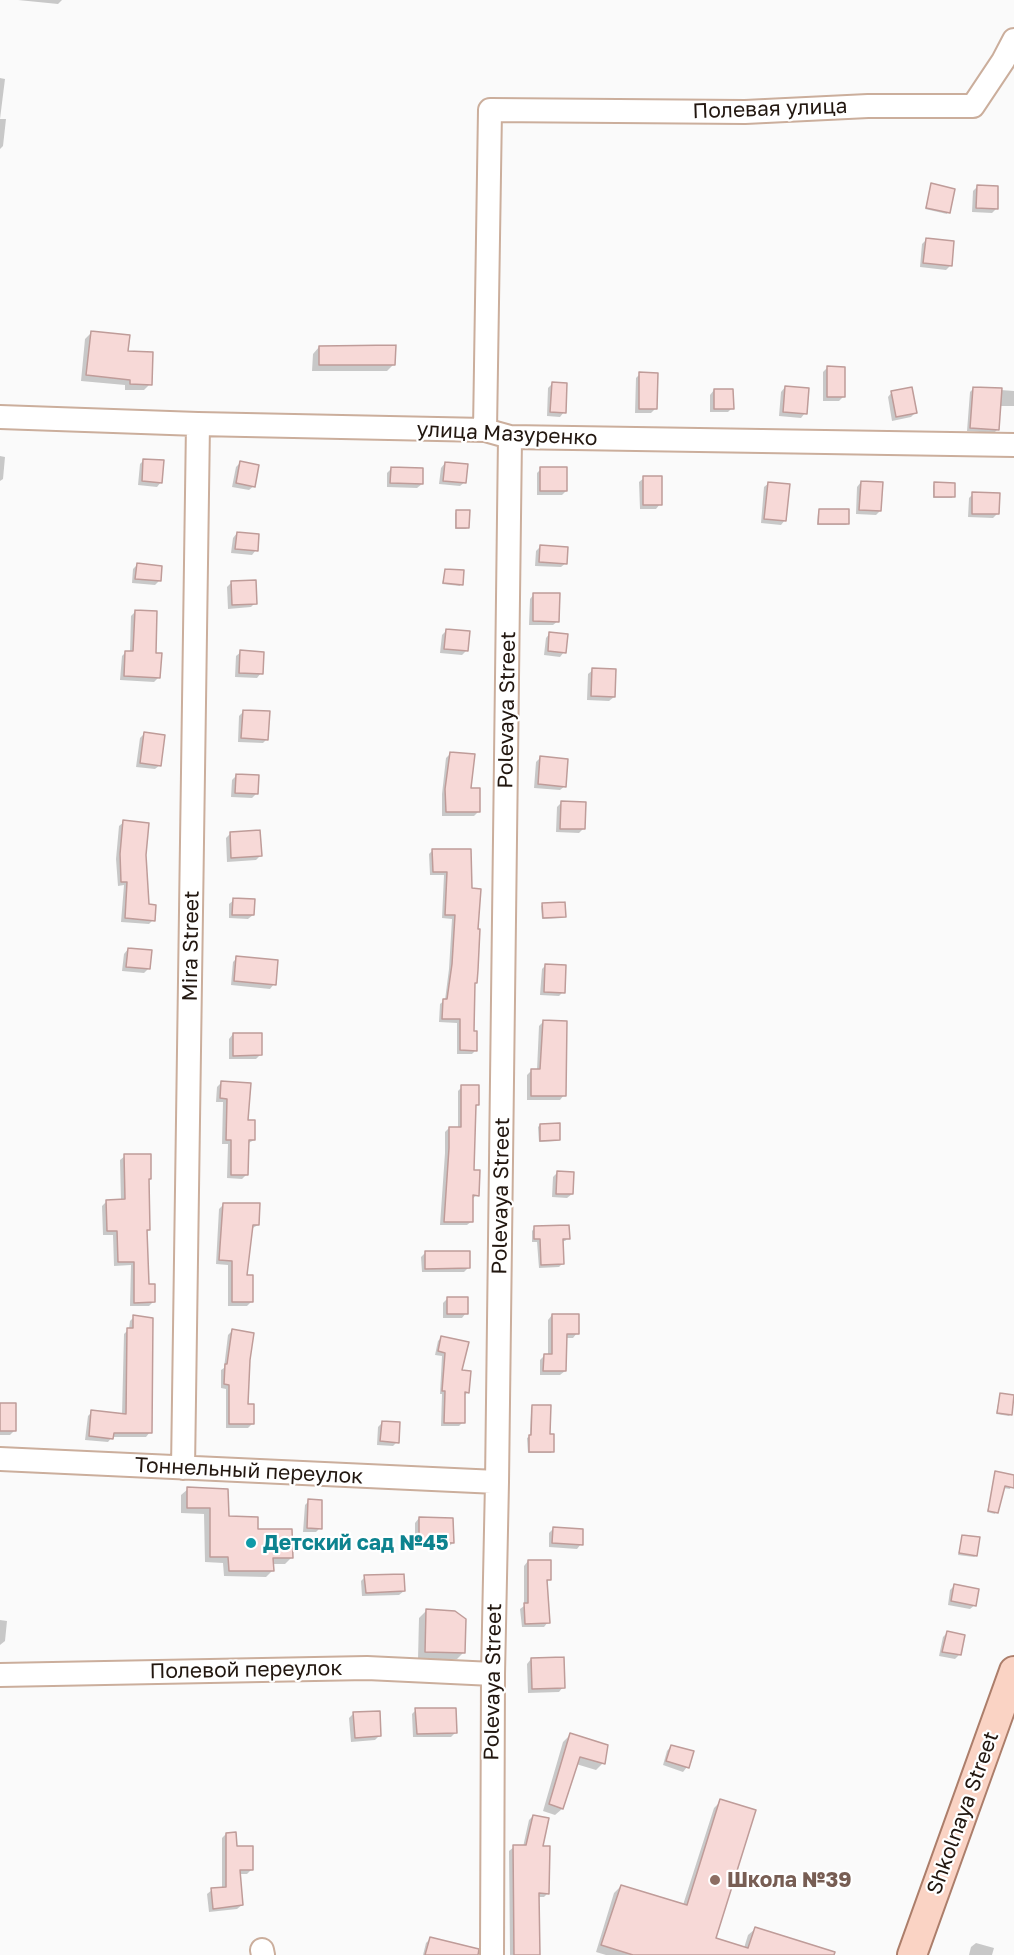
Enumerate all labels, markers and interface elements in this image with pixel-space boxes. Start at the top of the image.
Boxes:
street label: Полевая улица [692,94,848,124]
street label: улица Мазуренко [416,417,598,451]
street label: Polevaya Street [493,631,521,789]
street label: Mira Street [177,890,205,1002]
street label: Polevaya Street [487,1117,515,1275]
street label: Тоннельный переулок [134,1452,364,1490]
place label: Детский сад №45 [263,1530,449,1556]
marker: Детский сад №45 [244,1536,258,1550]
street label: Polevaya Street [479,1603,507,1761]
street label: Полевой переулок [149,1656,343,1684]
street label: Shkolnaya Street [922,1728,1004,1898]
place label: Школа №39 [727,1867,852,1893]
marker: Школа №39 [708,1873,722,1887]

